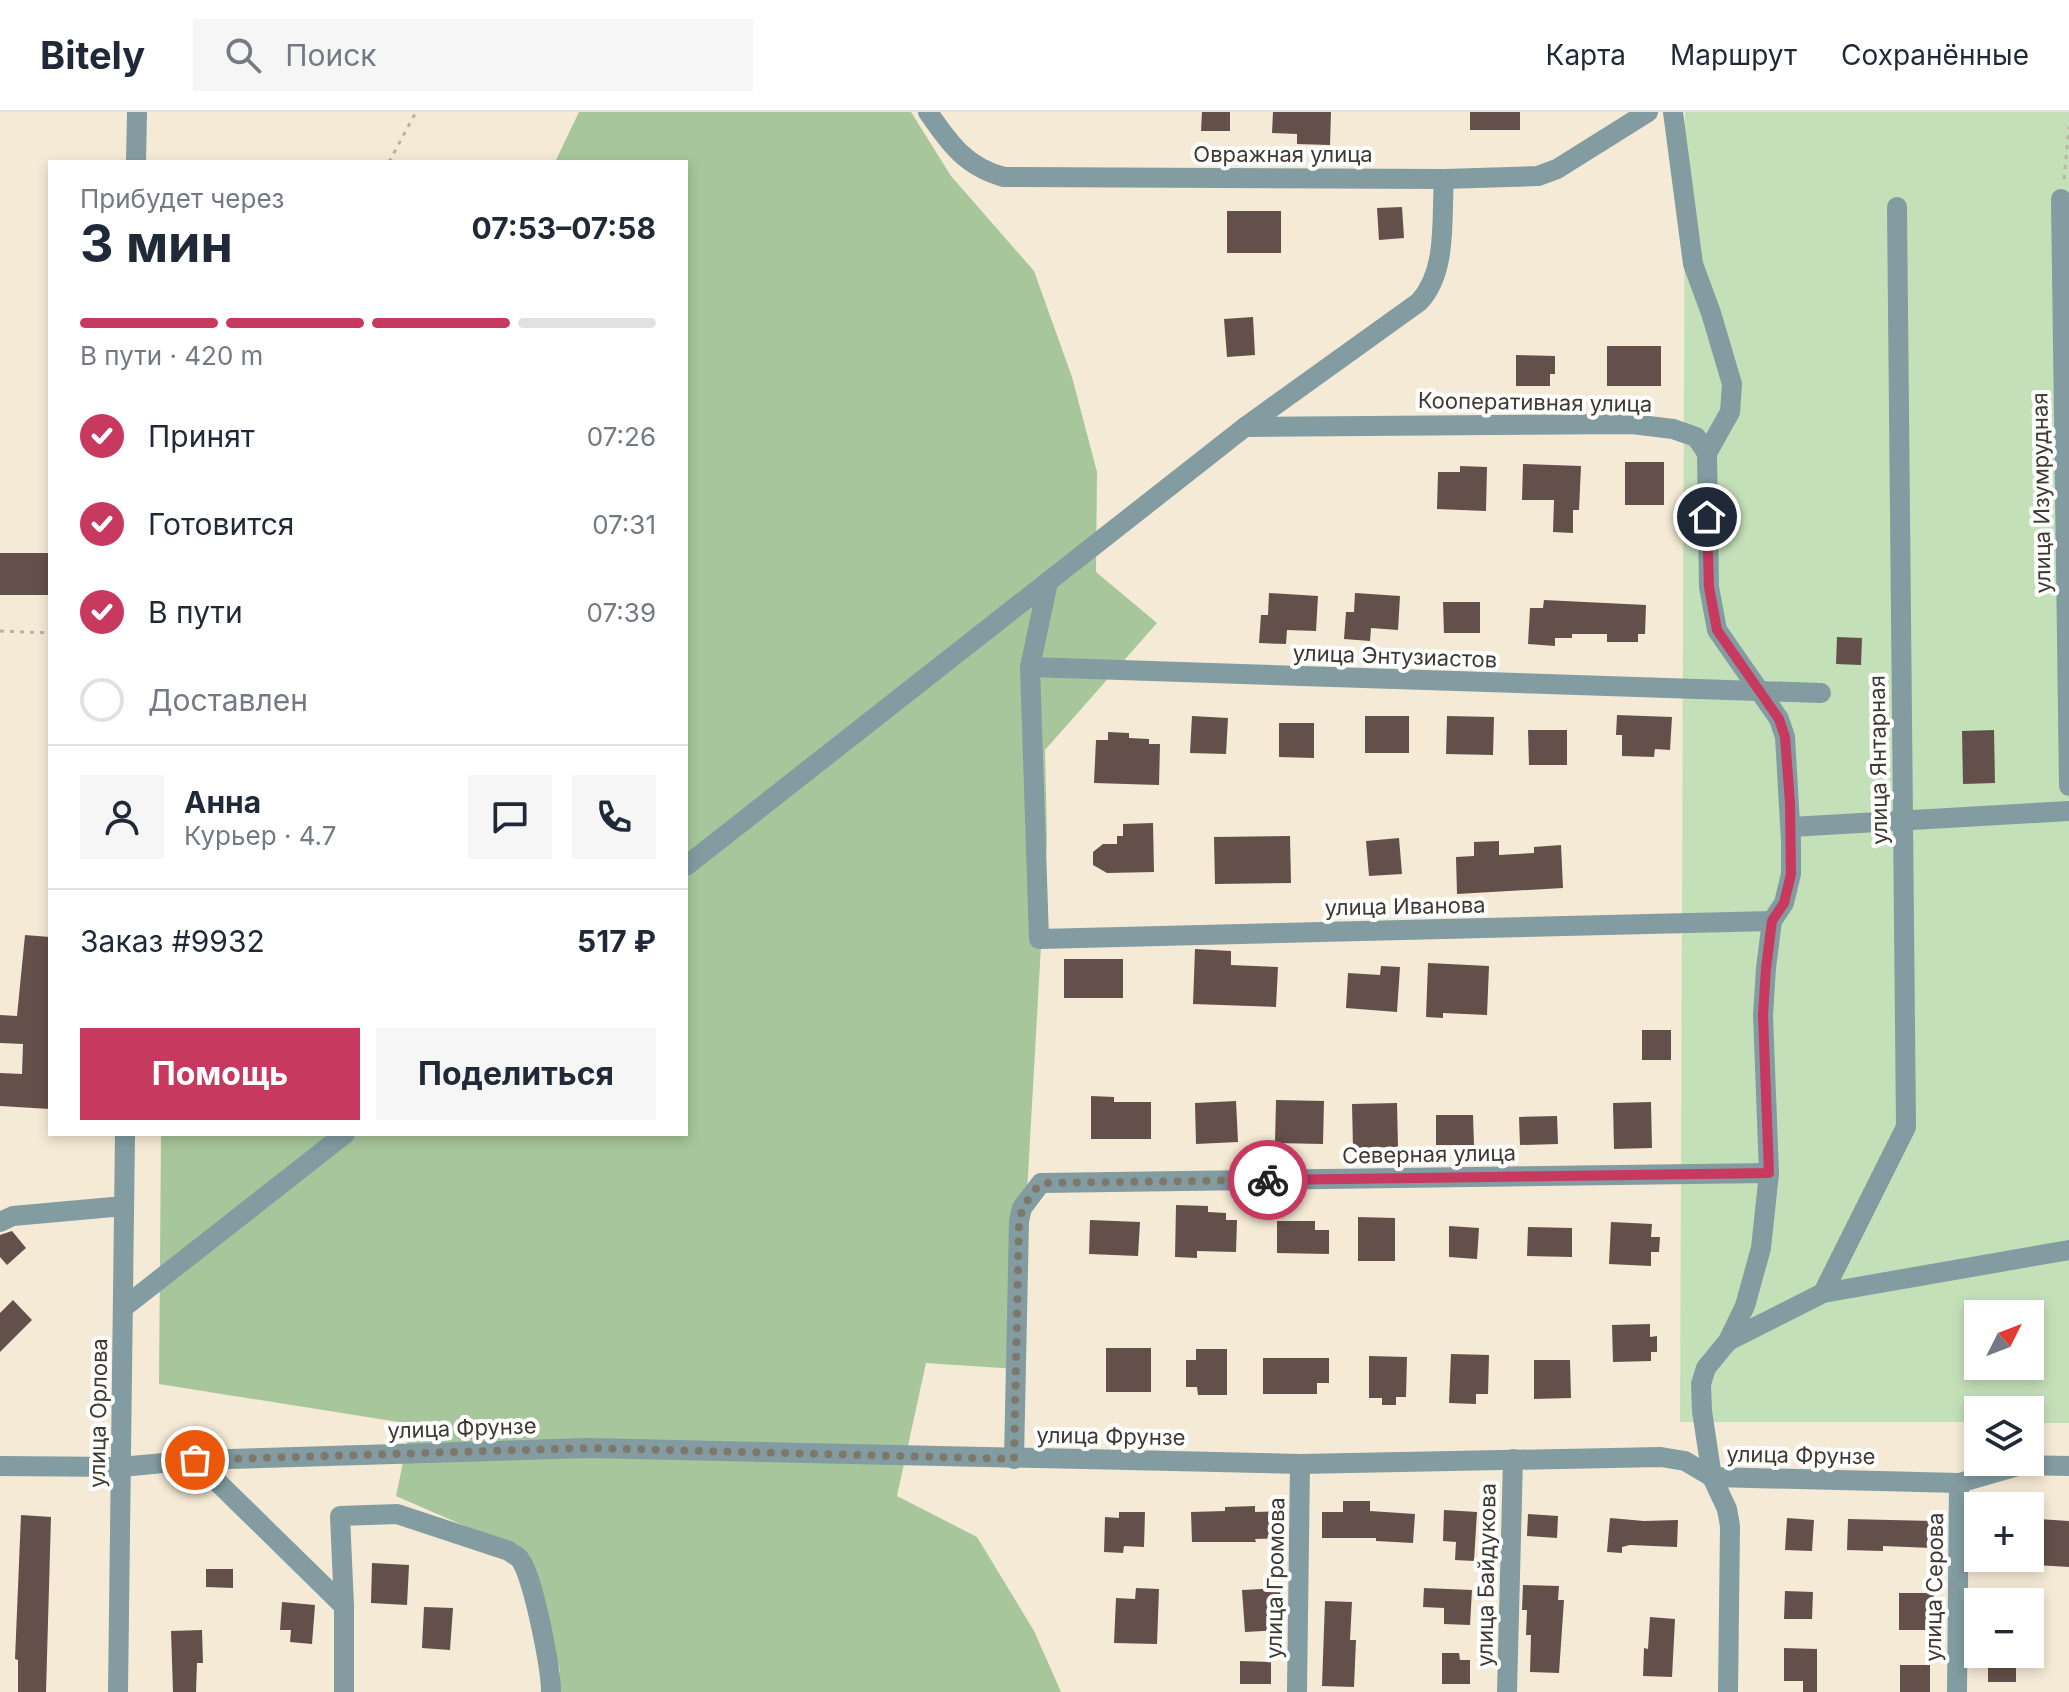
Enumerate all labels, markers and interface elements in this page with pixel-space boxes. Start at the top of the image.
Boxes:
search box [193,19,753,91]
text: Bitely [40,32,145,78]
icon: search [221,33,265,77]
text: Поиск [285,37,377,73]
text: Карта [1546,38,1626,72]
text: Маршрут [1670,38,1797,72]
text: Сохранённые [1841,38,2029,72]
street label: Овражная улица [1193,141,1373,167]
text: Прибудет через [80,183,284,214]
text: 07:53–07:58 [472,210,656,246]
text: 3 мин [80,212,233,275]
text: В пути · 420 m [80,340,263,371]
street label: Кооперативная улица [1418,387,1652,417]
street label: улица Изумрудная [2026,392,2056,594]
icon: check [80,414,124,458]
text: Принят [148,418,255,454]
text: 07:26 [587,421,656,452]
pin [1673,483,1741,551]
icon: home [1685,495,1729,539]
icon: check [80,502,124,546]
text: Готовится [148,506,294,542]
text: 07:31 [592,509,656,540]
icon: check [80,590,124,634]
text: В пути [148,594,243,630]
text: 07:39 [587,597,656,628]
street label: улица Энтузиастов [1292,639,1498,673]
street label: улица Янтарная [1864,675,1892,845]
text: Доставлен [148,682,308,718]
button: person [80,775,164,859]
button: chat [468,775,552,859]
button: phone [572,775,656,859]
text: Анна [184,784,261,820]
text: Курьер · 4.7 [184,820,336,851]
street label: улица Иванова [1324,892,1486,920]
text: Заказ #9932 [80,923,265,959]
text: 517 ₽ [577,923,656,959]
button: Помощь [80,1028,360,1120]
button: Поделиться [376,1028,656,1120]
street label: Северная улица [1342,1139,1516,1169]
courier [1228,1140,1308,1220]
icon: bike [1246,1158,1290,1202]
north arrow [1964,1300,2044,1380]
map controls [1964,1300,2044,1668]
street label: улица Орлова [84,1338,112,1488]
button: layers [1964,1396,2044,1476]
street label: улица Фрунзе [387,1412,537,1444]
street label: улица Фрунзе [1036,1422,1186,1450]
pin [161,1426,229,1494]
icon: bag [173,1438,217,1482]
street label: улица Фрунзе [1726,1441,1876,1469]
street label: улица Байдукова [1471,1483,1501,1667]
button: + [1964,1492,2044,1572]
street label: улица Громова [1261,1497,1289,1659]
street label: улица Серова [1920,1512,1948,1662]
button: − [1964,1588,2044,1668]

